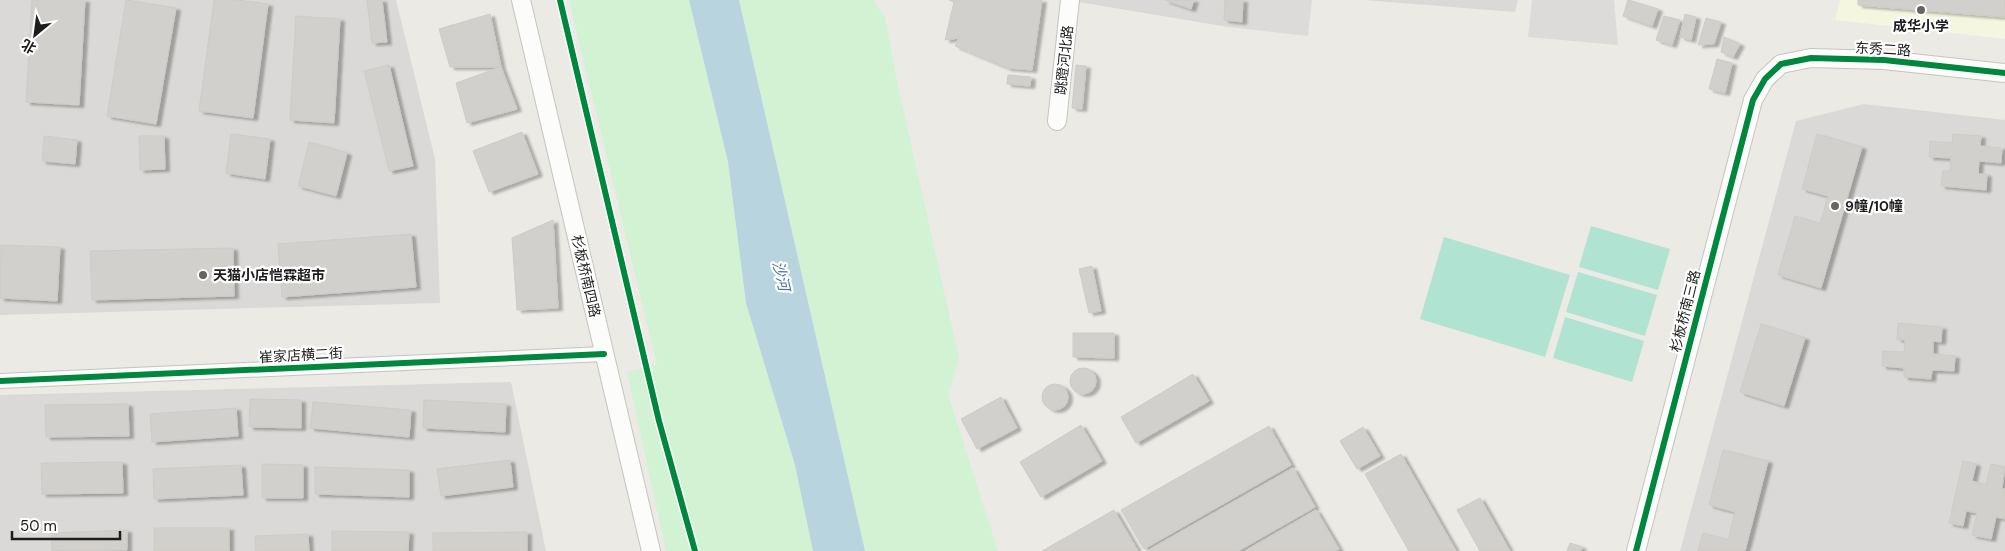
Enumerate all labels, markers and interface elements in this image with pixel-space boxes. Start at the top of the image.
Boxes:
marker: 成华小学 [1915,4,1927,16]
north arrow [10,10,60,60]
place label: 成华小学 [1893,17,1949,35]
street label: 跳蹬河北路 [1051,24,1077,96]
text: 北 [18,35,39,58]
street label: 东秀二路 [1855,39,1911,59]
place label: 9幢/10幢 [1845,197,1903,215]
marker: 9幢/10幢 [1829,200,1841,212]
street label: 杉板桥南四路 [568,233,604,319]
water label: 沙河 [768,259,795,296]
place label: 天猫小店恺霖超市 [213,266,325,284]
street label: 杉板桥南三路 [1666,268,1704,354]
marker: 天猫小店恺霖超市 [197,269,209,281]
street label: 崔家店横二街 [259,344,343,366]
scale bar [12,508,120,540]
text: 50 m [20,516,57,536]

